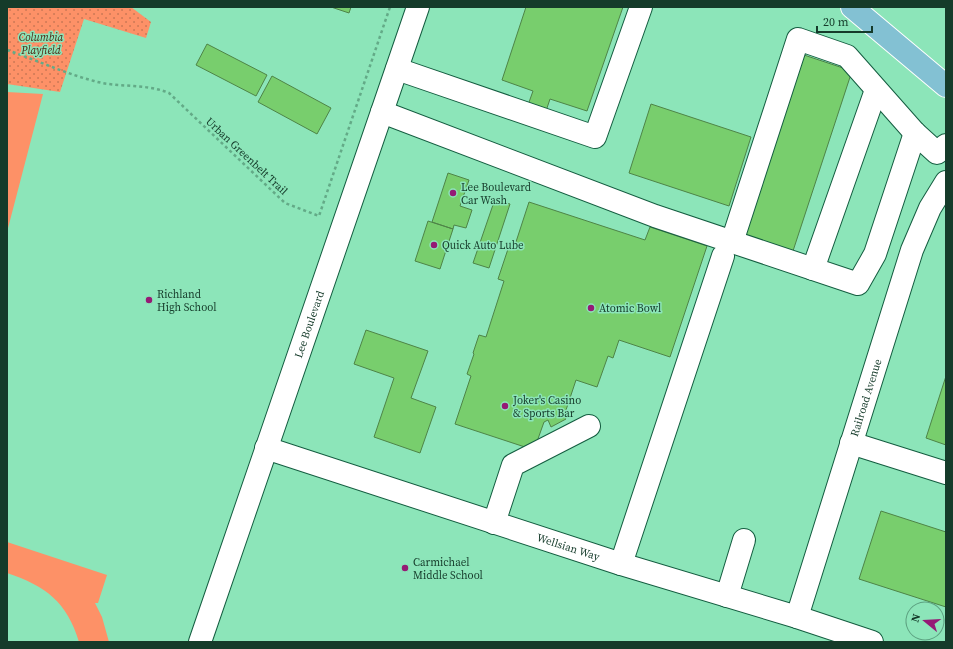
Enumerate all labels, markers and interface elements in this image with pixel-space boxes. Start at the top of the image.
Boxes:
scale bar [817,8,872,34]
text: 20 m [823,14,849,30]
park label: Columbia Playfield [19,30,64,58]
street label: Urban Greenbelt Trail [202,114,291,198]
place label: Lee Boulevard Car Wash [461,180,532,208]
marker: Lee Boulevard Car Wash [448,188,458,198]
place label: Quick Auto Lube [442,238,524,253]
marker: Quick Auto Lube [429,240,439,250]
place label: Richland High School [157,287,216,315]
street label: Lee Boulevard [291,288,328,360]
marker: Richland High School [144,295,154,305]
place label: Atomic Bowl [599,301,661,316]
marker: Atomic Bowl [586,303,596,313]
street label: Railroad Avenue [847,357,886,438]
place label: Joker's Casino & Sports Bar [512,393,581,421]
marker: Joker's Casino & Sports Bar [500,401,510,411]
street label: Wellsian Way [535,530,602,565]
place label: Carmichael Middle School [413,555,483,583]
marker: Carmichael Middle School [400,563,410,573]
north arrow [905,601,945,641]
text: N [908,612,924,624]

